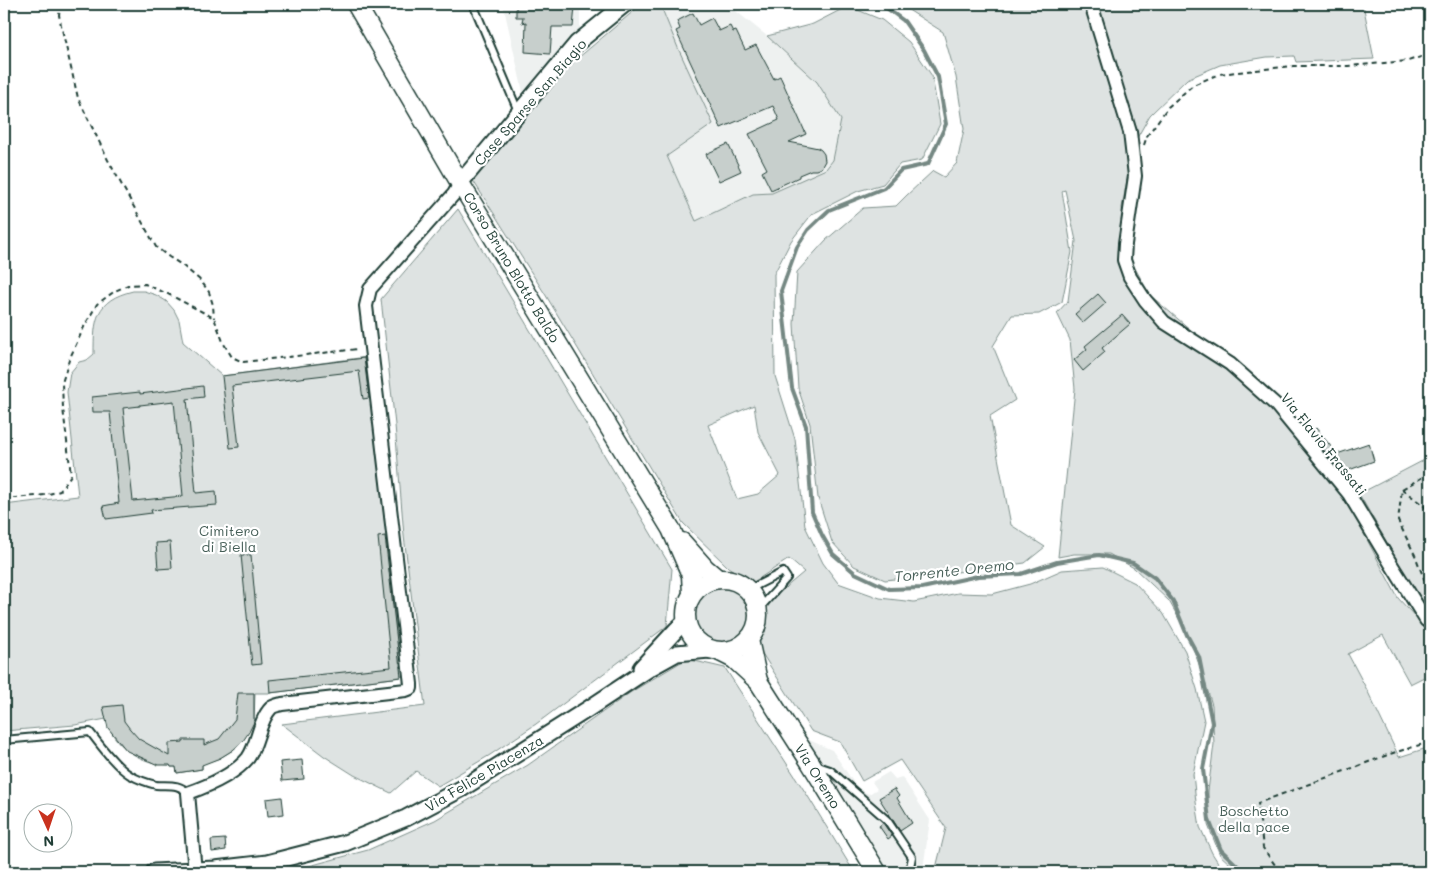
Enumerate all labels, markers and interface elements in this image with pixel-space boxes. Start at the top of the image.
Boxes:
street label: Case Sparse San Biagio [470,35,590,169]
street label: Corso Bruno Blotto Baldo [459,188,565,346]
street label: Via Flavio Frassati [1277,389,1371,499]
park label: Cimitero di Biella [199,521,259,556]
water label: Torrente Oremo [893,554,1015,586]
street label: Via Felice Piacenza [421,730,547,816]
street label: Via Oremo [791,740,845,812]
park label: Boschetto della pace [1218,801,1290,836]
north arrow [22,804,72,854]
text: N [43,832,55,851]

